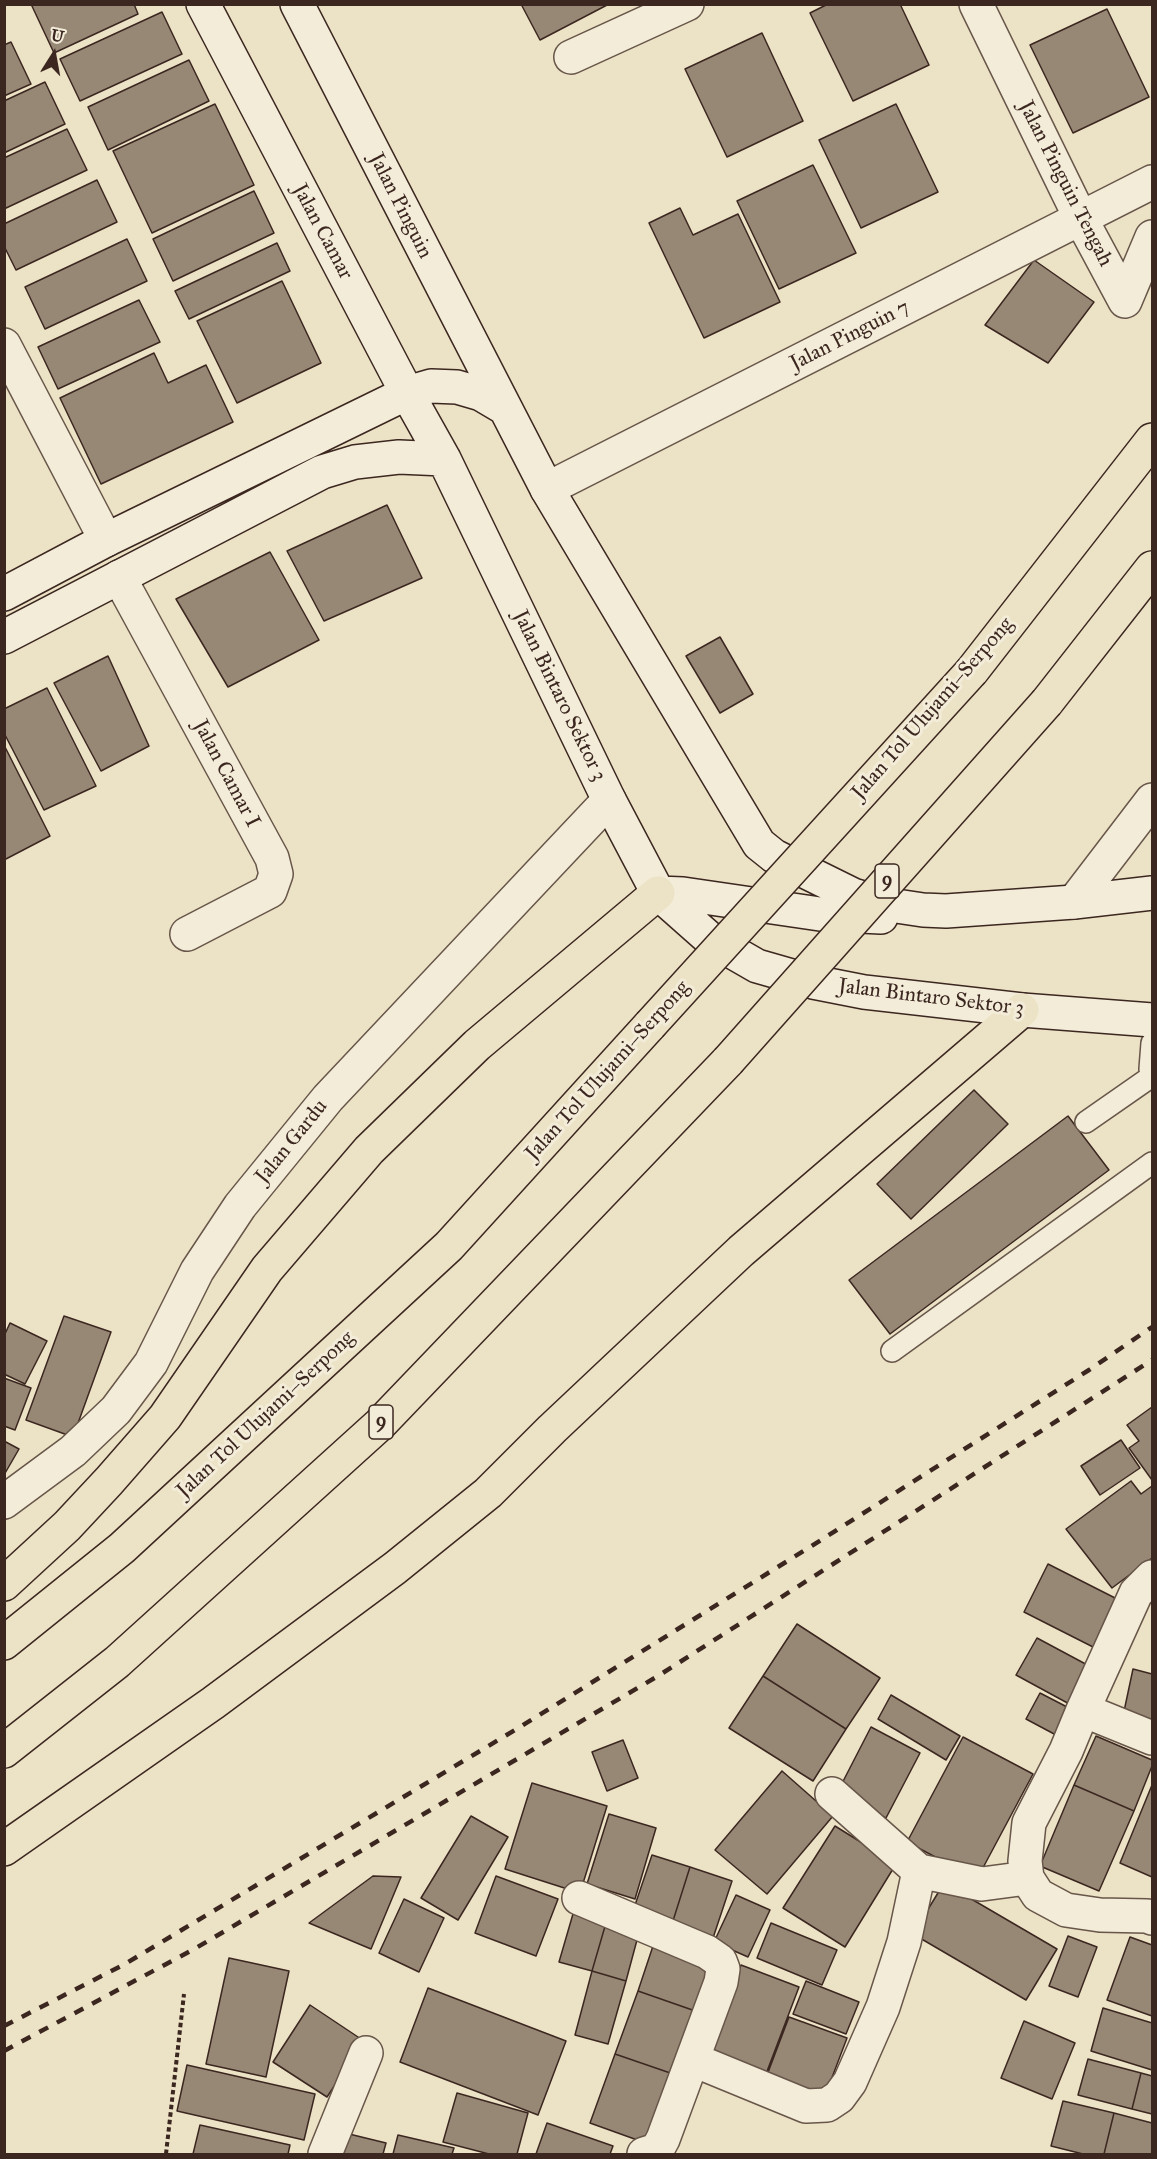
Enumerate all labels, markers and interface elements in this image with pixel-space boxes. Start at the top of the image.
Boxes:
north arrow [24,24,84,84]
text: U [50,25,66,46]
street label: Jalan Pinguin Tengah [1012,97,1118,271]
street label: Jalan Pinguin [363,149,437,263]
street label: Jalan Camar [286,180,358,284]
street label: Jalan Pinguin 7 [786,295,914,377]
street label: Jalan Bintaro Sektor 3 [507,607,611,785]
street label: Jalan Tol Ulujami–Serpong [847,613,1019,805]
street label: Jalan Camar I [187,716,265,832]
road number: 9 [875,864,899,898]
street label: Jalan Bintaro Sektor 3 [837,974,1025,1022]
street label: Jalan Tol Ulujami–Serpong [520,976,696,1166]
street label: Jalan Gardu [250,1095,334,1189]
street label: Jalan Tol Ulujami–Serpong [172,1326,360,1504]
road number: 9 [369,1405,393,1439]

